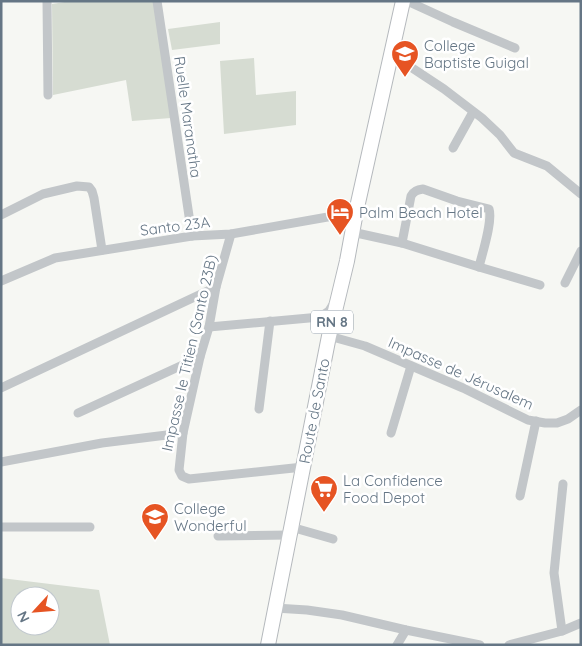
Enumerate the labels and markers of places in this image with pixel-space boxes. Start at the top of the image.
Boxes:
place label: College Baptiste Guigal [424,36,529,72]
school or university icon: College Baptiste Guigal [390,39,420,78]
hotel icon: Palm Beach Hotel [325,197,355,236]
place label: Palm Beach Hotel [359,203,483,222]
place label: La Confidence Food Depot [343,471,443,507]
supermarket icon: La Confidence Food Depot [309,474,339,513]
place label: College Wonderful [174,499,247,535]
school or university icon: College Wonderful [140,502,170,541]

